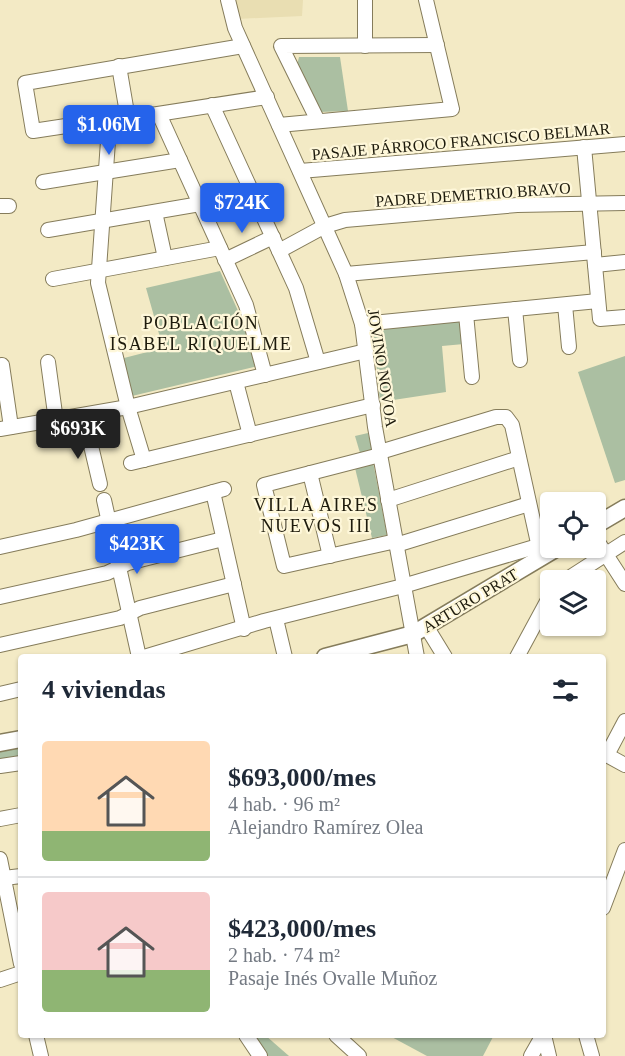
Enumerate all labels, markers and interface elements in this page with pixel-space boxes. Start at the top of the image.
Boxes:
pin: $1.06M [60,105,158,156]
text: $1.06M [77,113,141,135]
street label: PASAJE PÁRROCO FRANCISCO BELMAR [311,119,611,163]
street label: PADRE DEMETRIO BRAVO [375,179,571,210]
pin: $724K [200,183,284,234]
text: $724K [214,191,270,213]
street label: JOVINO NOVOA [365,308,400,429]
district label: POBLACIÓN ISABEL RIQUELME [110,312,292,354]
pin: $693K [36,409,120,460]
text: $693K [50,417,106,439]
map controls [540,492,606,636]
button: locate [540,492,606,558]
district label: VILLA AIRES NUEVOS III [253,495,379,536]
pin: $423K [95,524,179,575]
text: $423K [109,532,165,554]
street label: ARTURO PRAT [420,565,521,636]
button: layers [540,570,606,636]
icon: filters [549,674,582,707]
text: 4 viviendas [42,675,166,704]
text: $693,000/mes [228,763,376,792]
icon: home [90,765,162,837]
text: 4 hab. · 96 m² [228,793,340,815]
text: Alejandro Ramírez Olea [228,816,423,838]
text: $423,000/mes [228,914,376,943]
icon: home [90,916,162,988]
text: 2 hab. · 74 m² [228,944,340,966]
text: Pasaje Inés Ovalle Muñoz [228,967,437,989]

